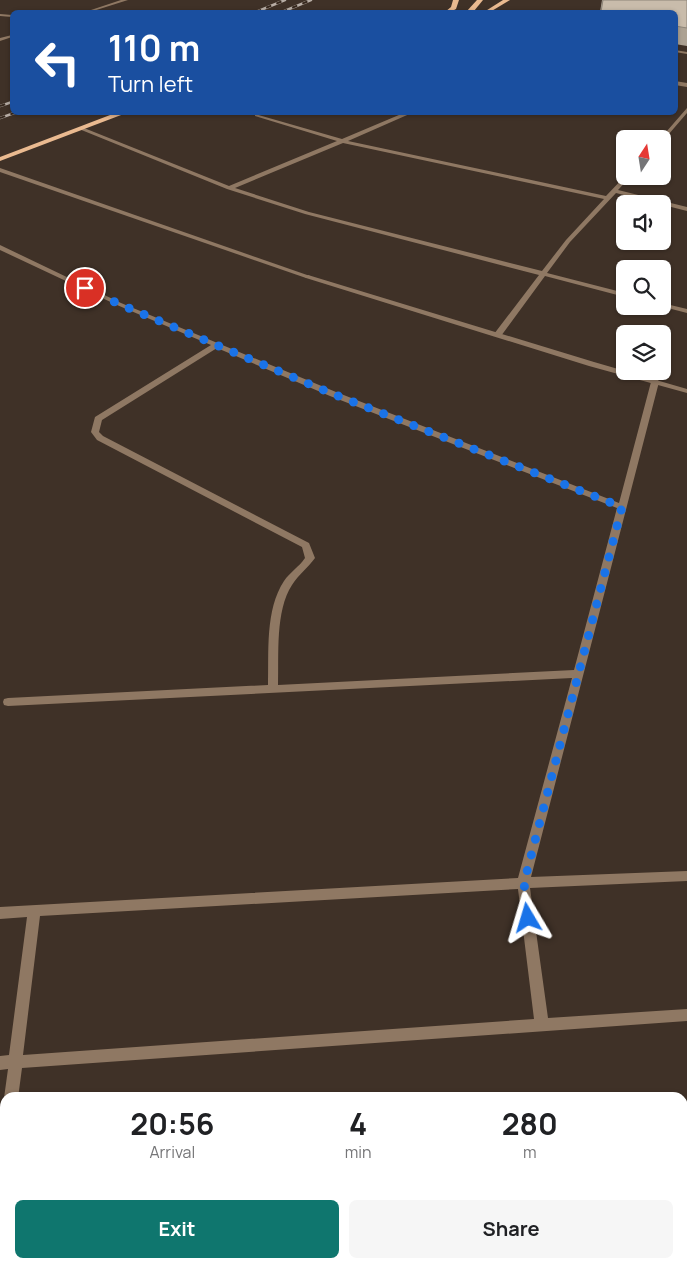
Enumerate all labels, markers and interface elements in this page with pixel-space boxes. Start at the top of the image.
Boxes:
text: 110 m [108,24,200,72]
icon: left [25,30,90,95]
text: Turn left [108,69,193,99]
north arrow [616,130,671,185]
map controls [616,130,671,380]
button: sound [616,195,671,250]
button: search [616,260,671,315]
pin [64,267,106,309]
icon: arrive [71,274,99,302]
button: layers [616,325,671,380]
position arrow [501,891,553,943]
text: 20:56 [130,1103,214,1144]
text: 4 [349,1103,367,1144]
text: 280 [502,1103,558,1144]
text: Arrival [149,1141,195,1163]
text: min [345,1141,371,1163]
text: m [523,1141,537,1163]
button: Exit [15,1200,339,1258]
button: Share [349,1200,673,1258]

